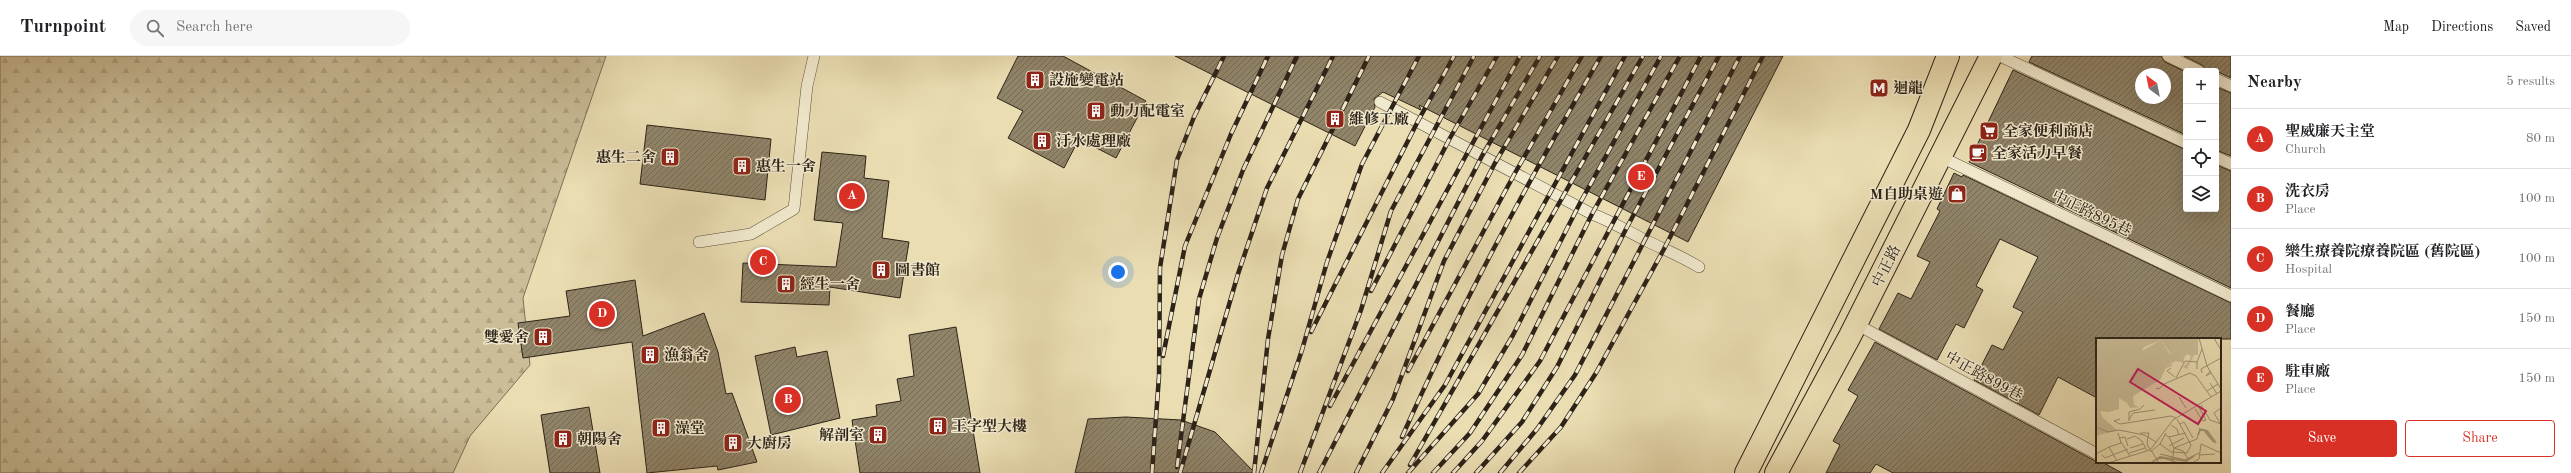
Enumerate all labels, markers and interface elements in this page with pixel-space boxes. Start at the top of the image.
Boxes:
search box [130,10,410,46]
icon: search [144,17,166,39]
text: Turnpoint [20,18,106,37]
text: Search here [176,20,253,35]
text: Map [2383,20,2409,34]
text: Directions [2431,20,2493,34]
text: Saved [2515,20,2551,34]
north arrow [2135,68,2171,104]
map controls [2183,68,2219,212]
button: + [2183,68,2219,104]
building icon: 設施變電站 [1024,69,1046,91]
place label: 設施變電站 [1049,71,1124,89]
text: Nearby [2247,74,2302,91]
text: 5 results [2506,75,2555,88]
metro station icon: 迴龍 [1868,77,1890,99]
place label: 迴龍 [1893,79,1923,97]
building icon: 動力配電室 [1085,100,1107,122]
place label: 動力配電室 [1110,102,1185,120]
button: − [2183,104,2219,140]
building icon: 維修工廠 [1324,108,1346,130]
place label: 維修工廠 [1349,110,1409,128]
supermarket icon: 全家便利商店 [1978,120,2000,142]
place label: 全家便利商店 [2003,122,2093,140]
text: 聖威廉天主堂 [2285,125,2375,140]
building icon: 汙水處理廠 [1031,130,1053,152]
place label: 汙水處理廠 [1056,132,1131,150]
text: A [2255,132,2265,145]
text: 80 m [2526,132,2555,145]
button: locate [2183,140,2219,176]
cafe icon: 全家活力早餐 [1967,142,1989,164]
text: Church [2285,143,2326,156]
place label: 全家活力早餐 [1992,144,2082,162]
building icon: 惠生二舍 [659,146,681,168]
place label: 惠生二舍 [596,149,656,166]
building icon: 惠生一舍 [731,155,753,177]
place label: 惠生一舍 [756,158,816,175]
pin: E [1628,162,1654,192]
button: layers [2183,176,2219,212]
pin: A [839,181,865,211]
shop icon: M自助桌遊 [1946,183,1968,205]
text: 洗衣房 [2285,185,2330,200]
place label: M自助桌遊 [1870,186,1943,203]
street label: 中正路895巷 [2049,187,2134,240]
text: B [2255,192,2265,205]
text: 100 m [2518,192,2555,205]
text: Place [2285,203,2315,216]
street label: 中正路 [1869,242,1904,290]
text: 樂生療養院療養院區 (舊院區) [2285,245,2480,260]
pin: C [750,247,776,277]
text: C [2256,252,2264,265]
text: 100 m [2518,252,2555,265]
building icon: 圖書館 [870,259,892,281]
place label: 圖書館 [895,262,940,279]
your location [1108,262,1128,282]
text: Hospital [2285,263,2332,276]
building icon: 經生一舍 [775,273,797,295]
place label: 經生一舍 [800,276,860,293]
pin: D [589,299,615,329]
text: 餐廳 [2285,305,2315,320]
text: D [2255,312,2265,325]
text: 150 m [2518,312,2555,325]
text: Place [2285,323,2315,336]
building icon: 雙愛舍 [532,326,554,348]
place label: 雙愛舍 [484,329,529,346]
inset map [2096,338,2221,463]
building icon: 漁翁舍 [639,344,661,366]
place label: 漁翁舍 [664,346,709,364]
street label: 中正路899巷 [1942,348,2026,405]
text: 駐車廠 [2285,365,2330,380]
text: E [2256,372,2264,385]
text: 150 m [2518,372,2555,385]
text: Place [2285,383,2315,396]
pin: B [775,385,801,415]
building icon: 王字型大樓 [927,415,949,437]
building icon: 澡堂 [650,417,672,439]
place label: 王字型大樓 [952,417,1027,435]
place label: 澡堂 [675,420,705,437]
button: Save [2247,420,2397,457]
button: Share [2405,420,2555,457]
building icon: 解剖室 [867,424,889,446]
place label: 解剖室 [819,426,864,444]
building icon: 朝陽舍 [552,428,574,450]
place label: 朝陽舍 [577,431,622,448]
building icon: 大廚房 [722,432,744,454]
place label: 大廚房 [747,435,792,452]

